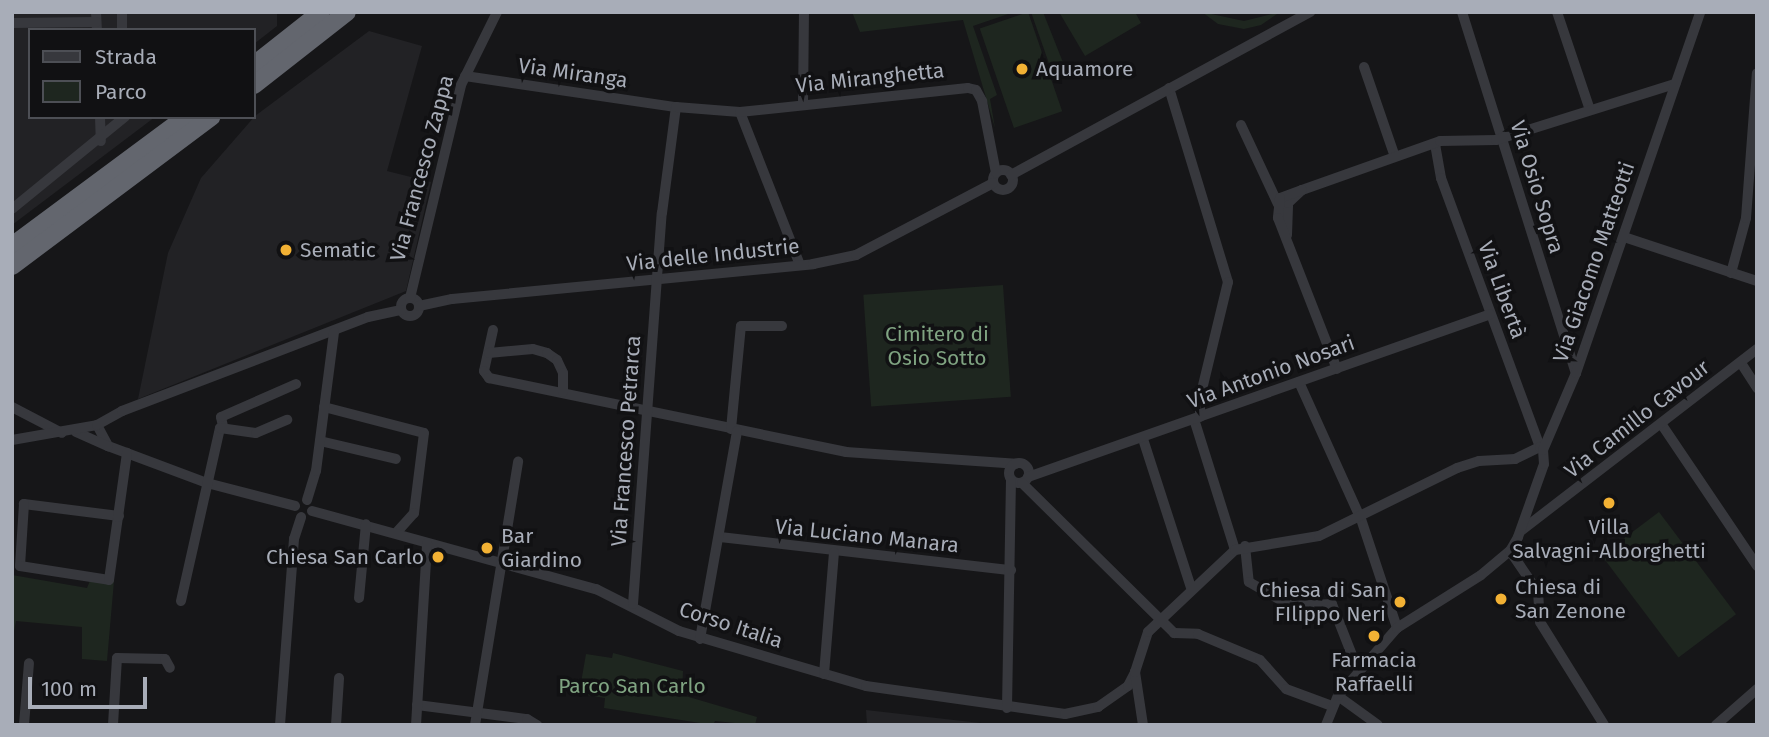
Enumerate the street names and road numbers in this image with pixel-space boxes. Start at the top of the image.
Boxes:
street label: Via Miranga [517,53,629,93]
street label: Via Miranghetta [795,58,945,98]
street label: Via Francesco Zappa [385,72,459,264]
street label: Via Osio Sopra [1505,117,1569,257]
street label: Via Giacomo Matteotti [1548,158,1640,366]
street label: Via delle Industrie [625,233,801,277]
street label: Via Libertà [1473,238,1531,342]
street label: Via Antonio Nosari [1184,330,1358,414]
street label: Via Francesco Petrarca [606,335,646,547]
street label: Via Camillo Cavour [1560,355,1714,483]
street label: Via Luciano Manara [774,514,960,558]
street label: Corso Italia [676,596,786,654]

